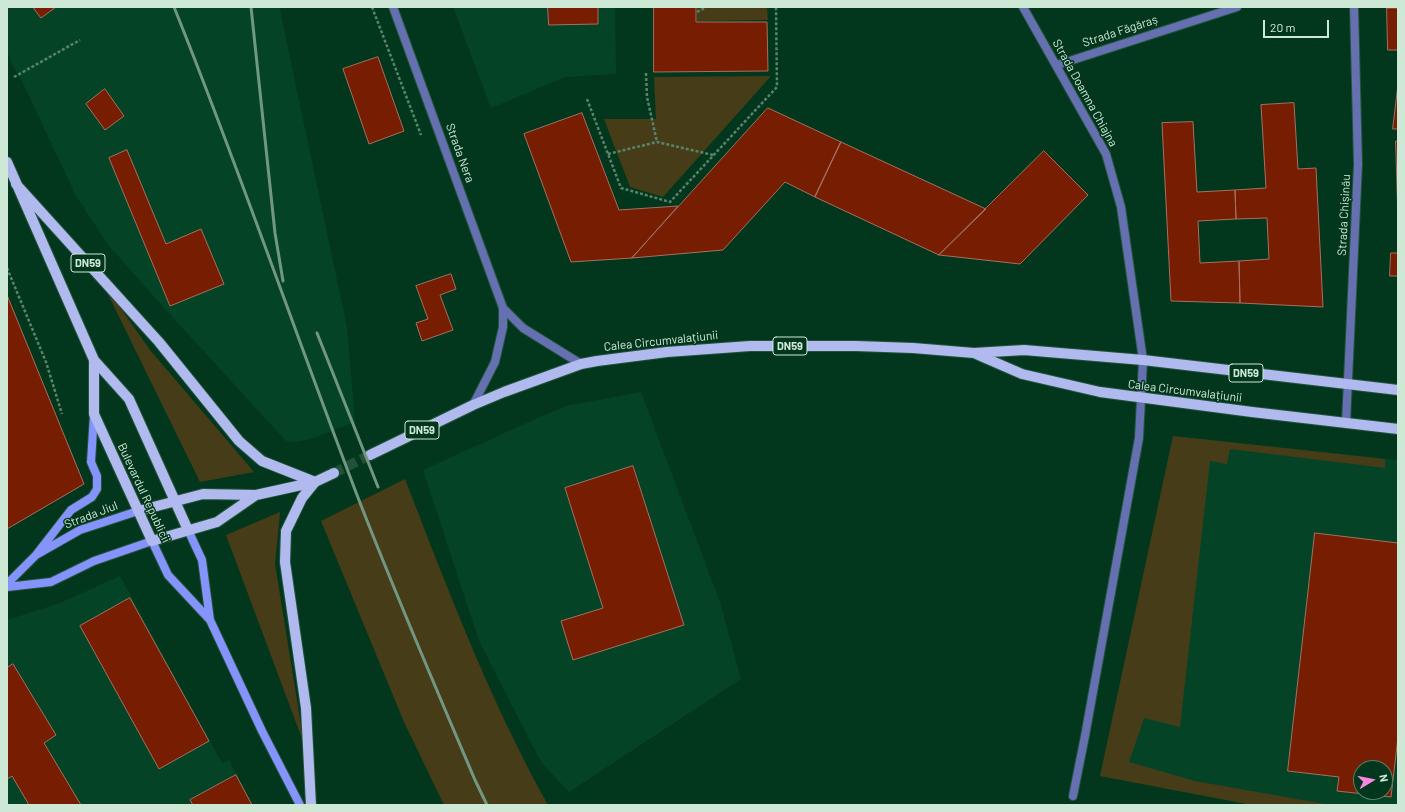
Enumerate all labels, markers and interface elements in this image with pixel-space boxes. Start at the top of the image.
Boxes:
street label: Strada Făgăraș [1081,12,1159,50]
scale bar [1265,12,1331,38]
text: 20 m [1270,20,1296,34]
street label: Strada Doamna Chiajna [1050,37,1120,149]
street label: Strada Nera [443,121,477,185]
street label: Strada Chișinău [1335,174,1353,256]
road number: DN59 [71,254,105,272]
street label: Calea Circumvalațiunii [603,328,719,354]
road number: DN59 [773,337,807,355]
road number: DN59 [1229,364,1263,382]
street label: Calea Circumvalațiunii [1127,377,1243,405]
road number: DN59 [405,421,439,439]
street label: Bulevardul Republicii [115,441,173,545]
street label: Strada Jiul [62,498,120,532]
north arrow [1353,760,1393,800]
text: N [1377,773,1391,783]

